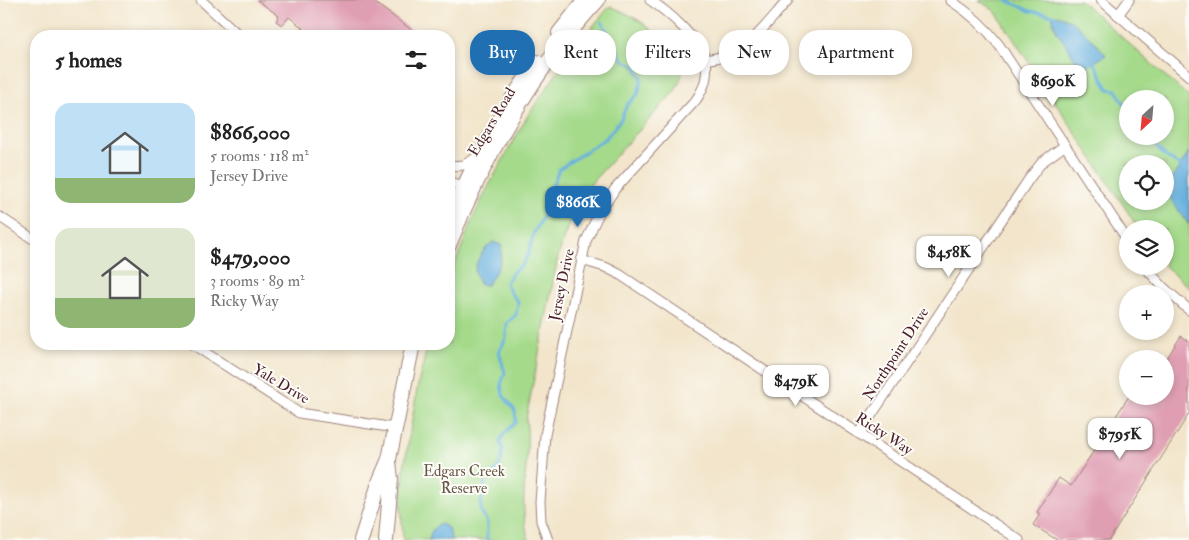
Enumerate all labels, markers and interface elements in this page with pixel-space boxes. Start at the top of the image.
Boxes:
chip: Buy [470,30,535,75]
chip: Rent [545,30,616,75]
chip: Filters [626,30,709,75]
chip: New [719,30,789,75]
chip: Apartment [799,30,912,75]
icon: filters [402,46,430,74]
text: 5 homes [55,47,122,74]
pin: $690K [1018,64,1088,107]
text: $690K [1031,71,1075,91]
street label: Edgars Road [464,84,520,160]
north arrow [1119,90,1174,145]
map controls [1119,90,1174,405]
text: $866,000 [210,119,290,146]
icon: home [95,123,155,183]
text: 5 rooms · 118 m² [210,146,309,166]
button: locate [1119,155,1174,210]
text: Jersey Drive [210,166,288,186]
pin: $866K [543,186,613,228]
text: $866K [556,192,600,212]
button: layers [1119,220,1174,275]
pin: $458K [914,236,984,278]
text: $458K [927,242,971,262]
text: $479,000 [210,244,290,271]
street label: Jersey Drive [545,247,580,324]
icon: home [95,248,155,308]
text: 3 rooms · 89 m² [210,271,305,291]
button: + [1119,285,1174,340]
text: Ricky Way [210,291,279,311]
street label: Northpoint Drive [859,304,934,405]
button: − [1119,350,1174,405]
street label: Yale Drive [249,360,313,408]
pin: $479K [761,364,831,407]
text: $479K [774,371,818,391]
street label: Ricky Way [852,409,916,460]
pin: $795K [1085,418,1155,460]
text: $795K [1099,424,1141,444]
park label: Edgars Creek Reserve [423,462,505,498]

